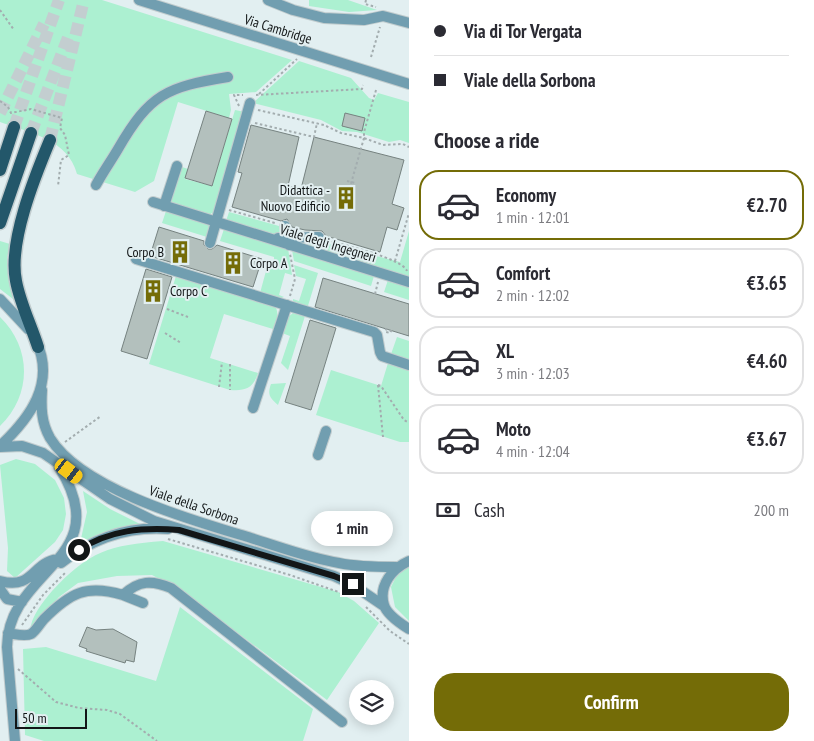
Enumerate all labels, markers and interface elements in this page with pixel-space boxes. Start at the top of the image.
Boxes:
street label: Via Cambridge [241,10,314,48]
text: Via di Tor Vergata [464,19,582,43]
text: Viale della Sorbona [464,68,596,92]
text: Choose a ride [434,126,539,154]
place label: Didattica - Nuovo Edificio [261,181,330,215]
icon: car [436,183,481,228]
text: Economy [496,183,556,207]
building icon: Didattica - Nuovo Edificio [333,185,359,211]
text: €2.70 [747,193,787,217]
text: 1 min · 12:01 [496,207,570,227]
street label: Viale degli Ingegneri [277,219,379,266]
building icon: Corpo B [167,239,193,265]
place label: Corpo B [126,243,164,261]
building icon: Corpo A [220,250,246,276]
place label: Corpo A [250,254,288,272]
icon: car [436,261,481,306]
text: Comfort [496,261,550,285]
text: €3.65 [747,271,787,295]
building icon: Corpo C [140,278,166,304]
place label: Corpo C [170,282,208,300]
text: 2 min · 12:02 [496,285,570,305]
icon: car [436,339,481,384]
text: XL [496,339,514,363]
text: €4.60 [747,349,787,373]
text: 3 min · 12:03 [496,363,570,383]
icon: car [436,417,481,462]
text: Moto [496,417,531,441]
text: €3.67 [747,427,787,451]
text: 4 min · 12:04 [496,441,570,461]
car [52,456,85,486]
street label: Viale della Sorbona [146,481,241,529]
icon: cash [434,496,462,524]
text: Cash [474,498,505,522]
text: 200 m [754,500,789,520]
callout: 1 min [312,512,394,546]
text: 1 min [336,518,368,538]
route start [68,539,90,561]
route end [342,573,364,595]
button: Confirm [434,673,789,731]
map controls [349,680,394,725]
button: layers [349,680,394,725]
scale bar [15,706,88,729]
text: 50 m [22,709,47,727]

